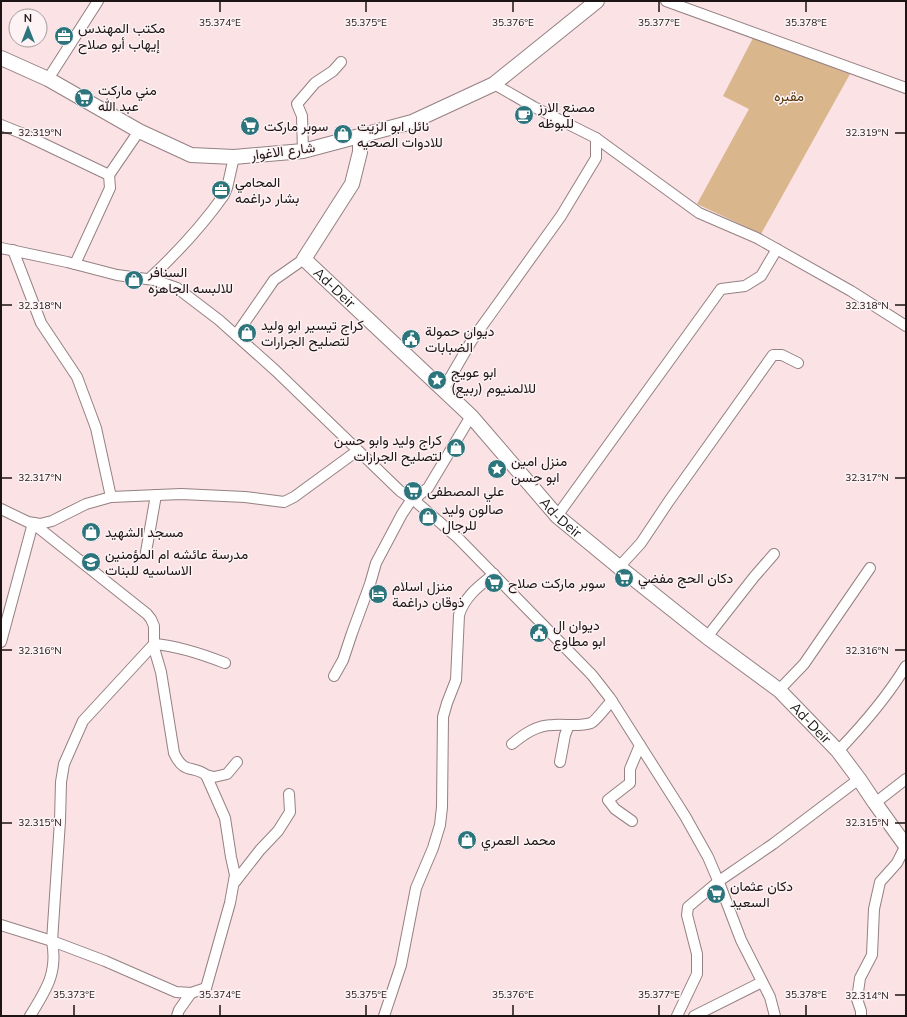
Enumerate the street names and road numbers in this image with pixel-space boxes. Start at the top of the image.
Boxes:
street label: شارع الاغوار [249,138,316,166]
street label: Ad-Deir [310,264,360,312]
street label: Ad-Deir [536,494,586,542]
street label: Ad-Deir [787,698,836,748]

